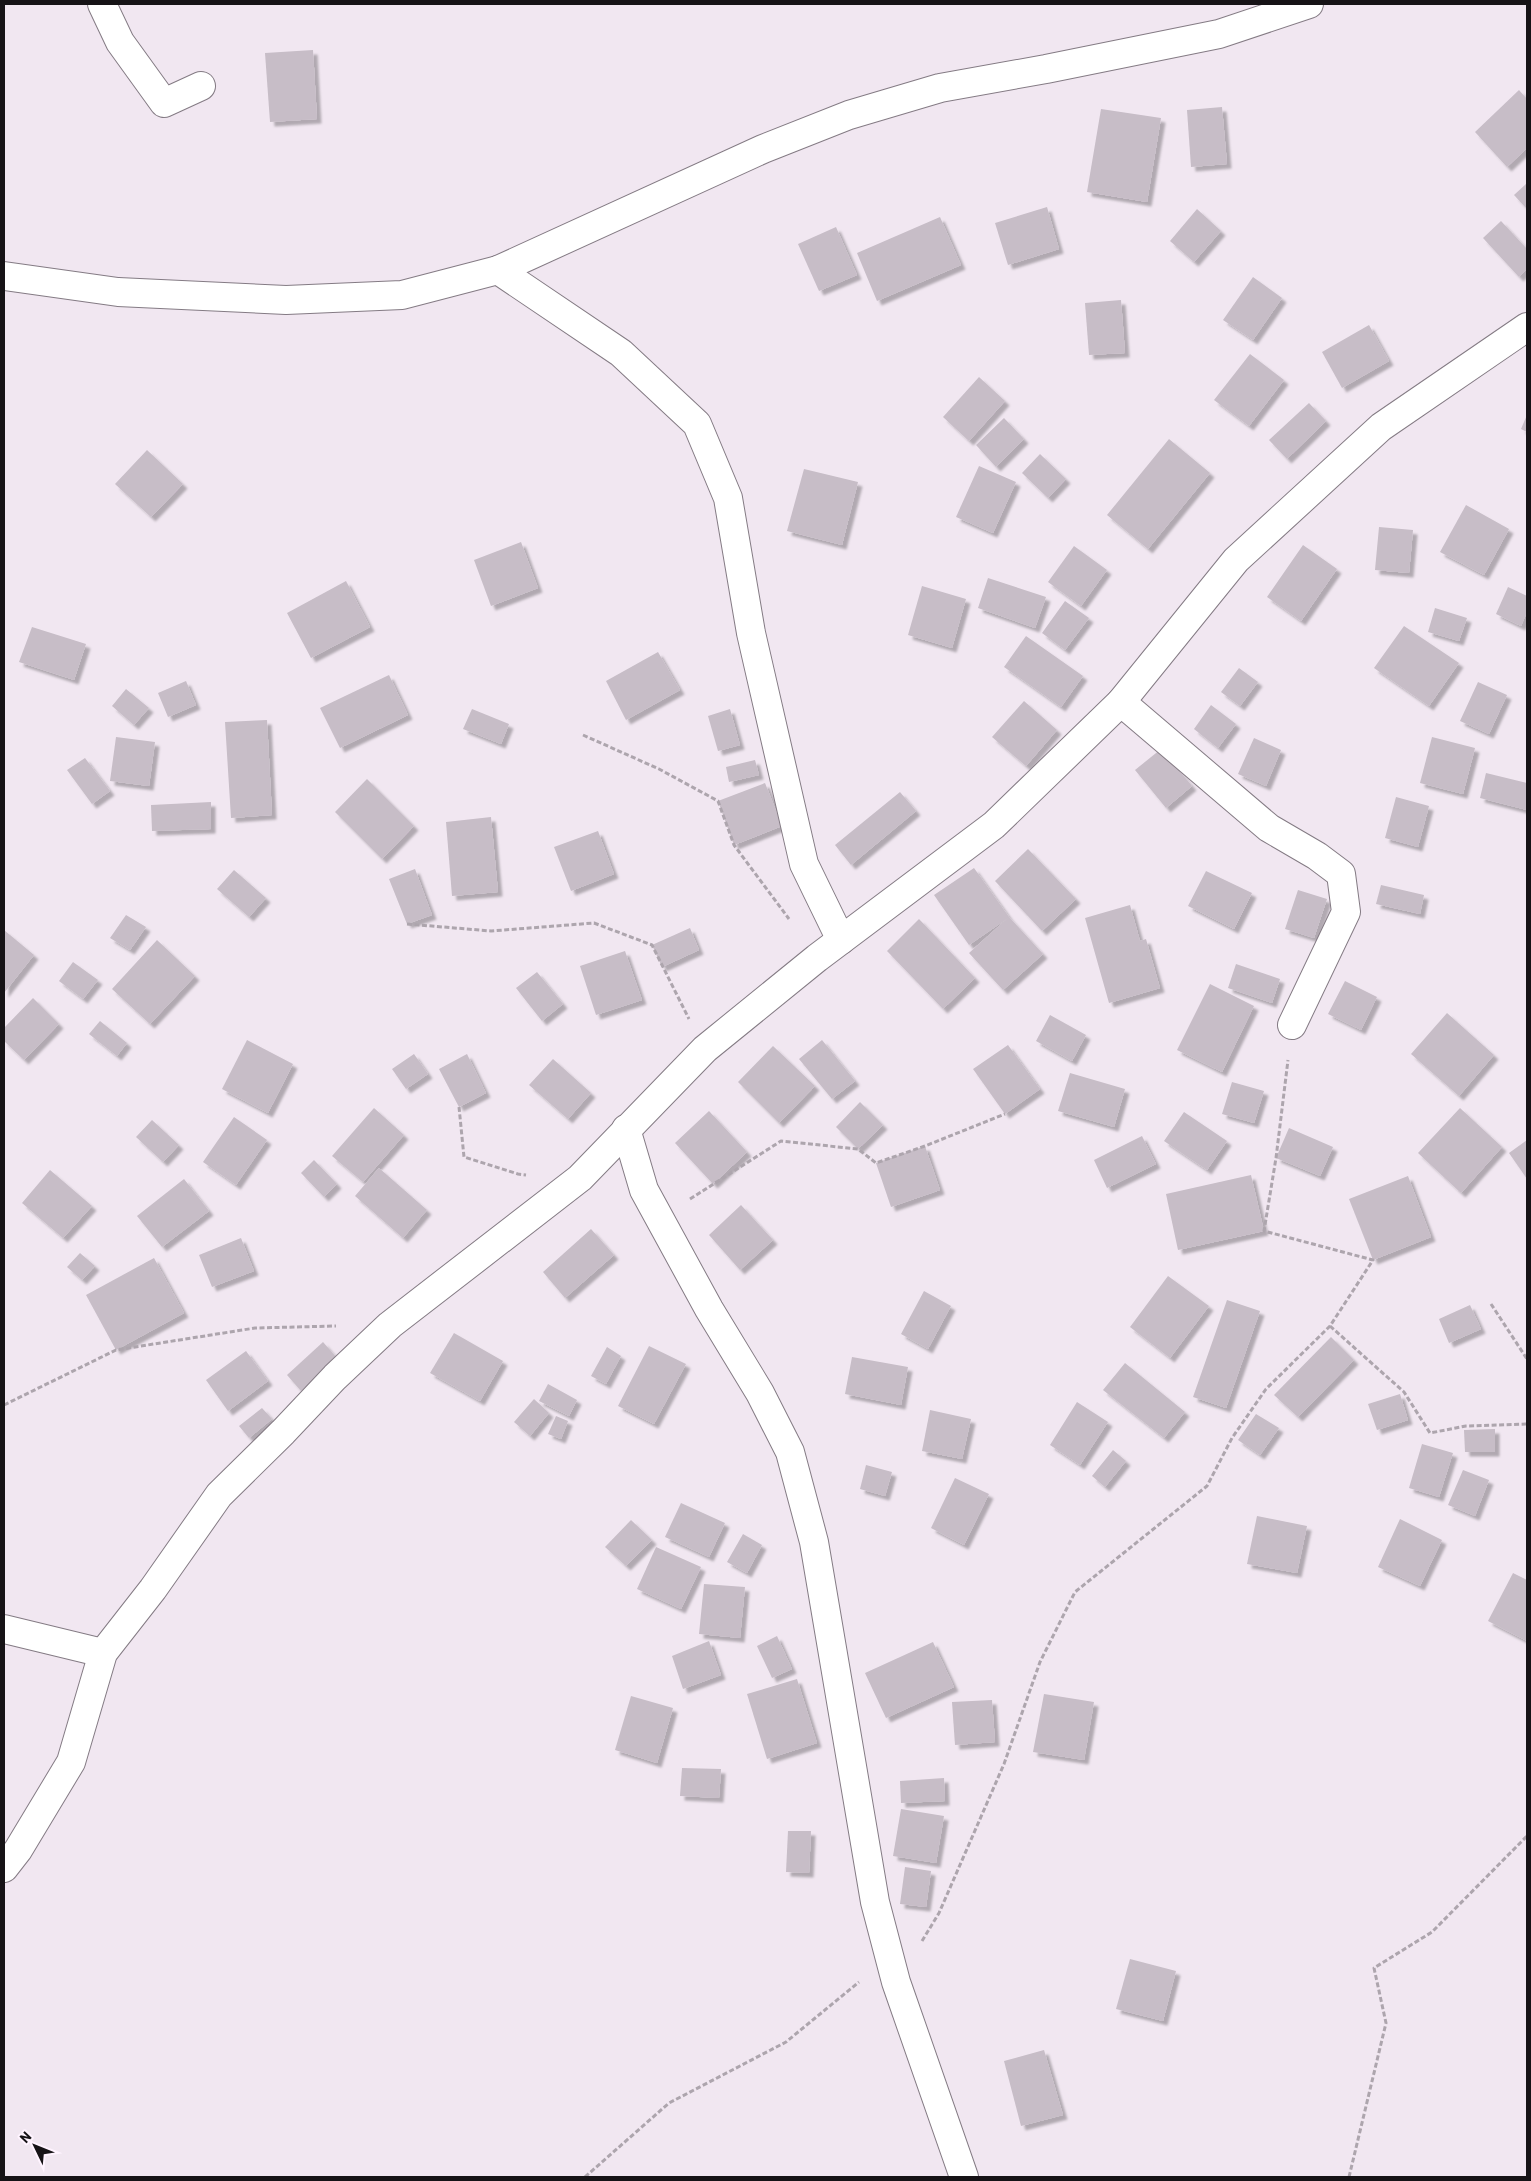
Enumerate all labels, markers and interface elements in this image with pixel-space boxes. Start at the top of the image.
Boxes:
north arrow [10,2121,60,2171]
text: N [16,2128,35,2146]

